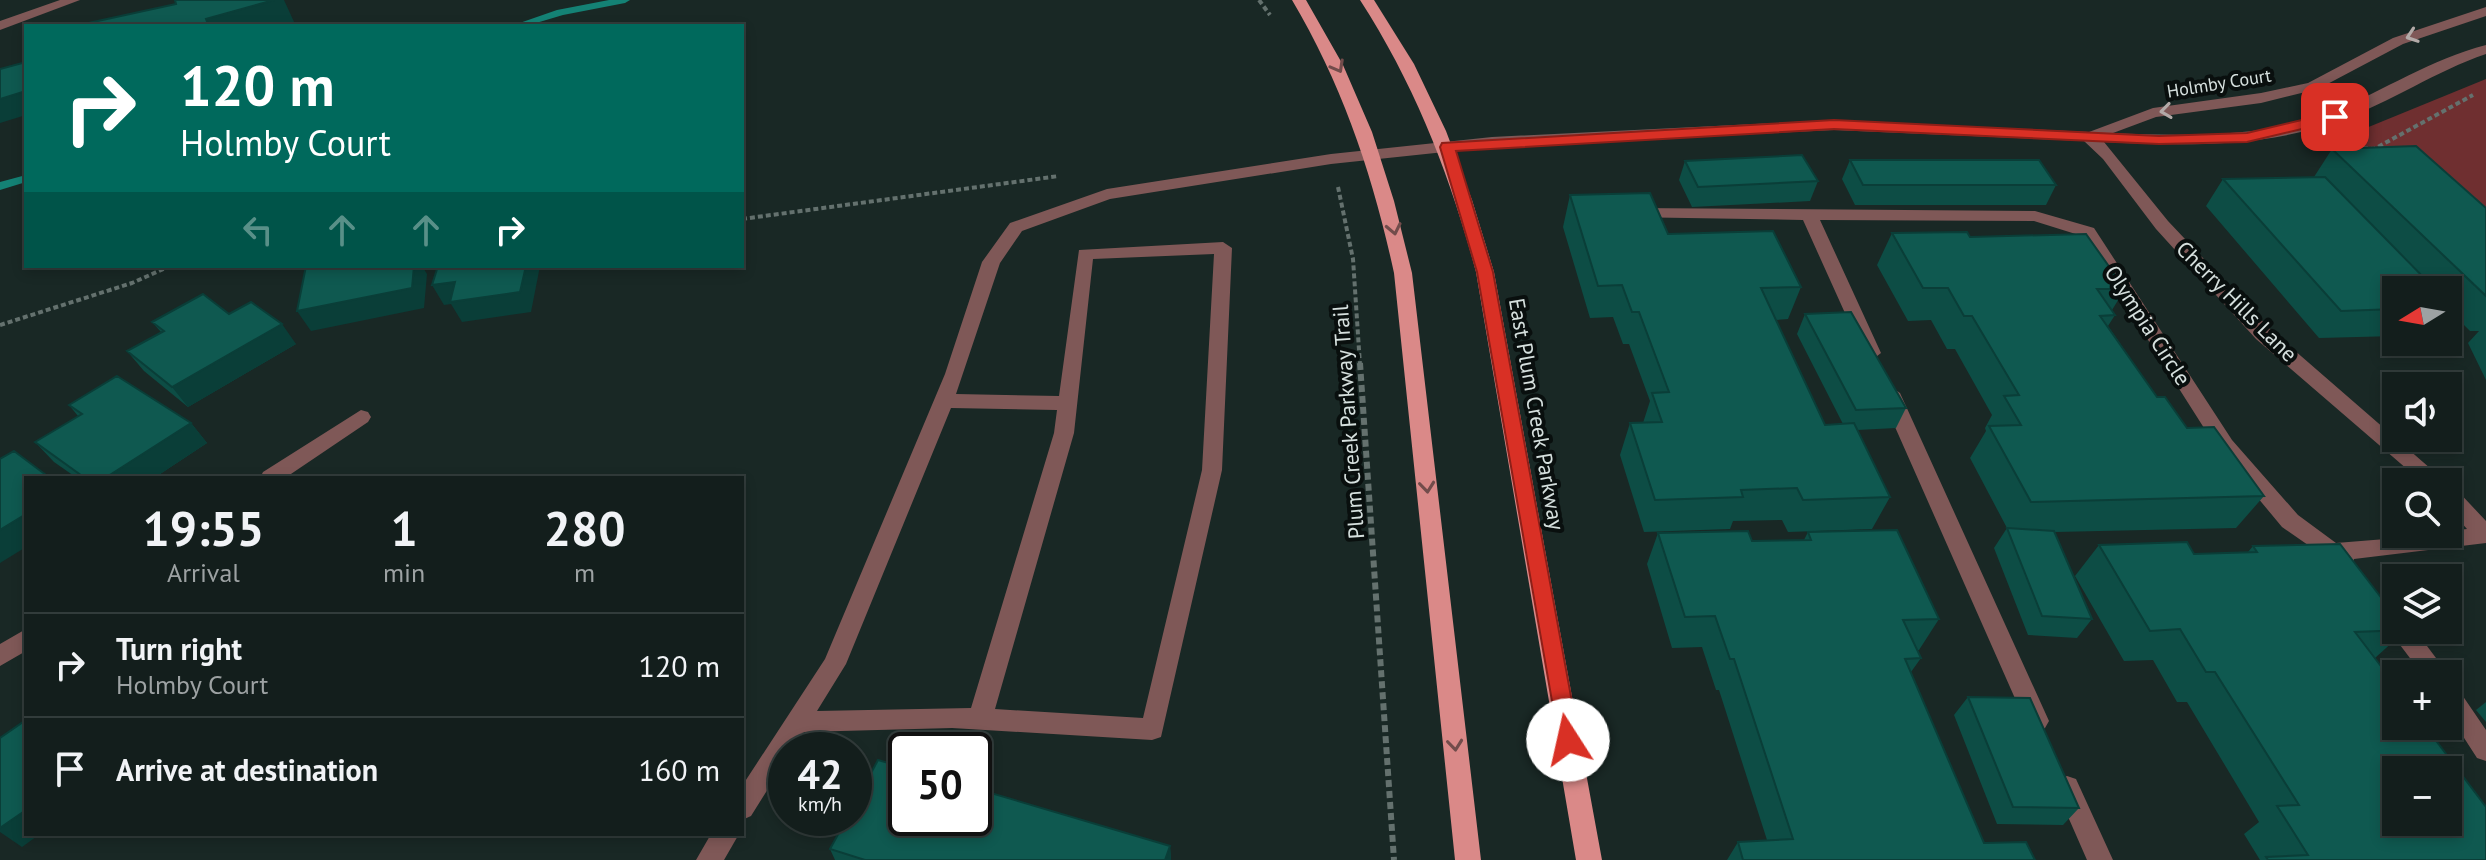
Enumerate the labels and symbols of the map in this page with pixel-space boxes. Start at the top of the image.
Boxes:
one-way arrow [2406,27,2420,43]
one-way arrow [1329,59,1344,73]
street label: Holmby Court [2165,63,2273,103]
pin [2301,83,2369,151]
one-way arrow [2160,102,2173,119]
one-way arrow [1385,222,1402,235]
street label: Cherry Hills Lane [2171,235,2303,367]
street label: Olympia Circle [2099,260,2197,390]
north arrow [2382,276,2462,356]
street label: East Plum Creek Parkway [1503,296,1571,533]
street label: Plum Creek Parkway Trail [1326,303,1370,540]
one-way arrow [1418,481,1435,494]
position arrow [1526,698,1610,782]
speed limit sign: 50 [888,732,992,836]
one-way arrow [1447,739,1464,752]

